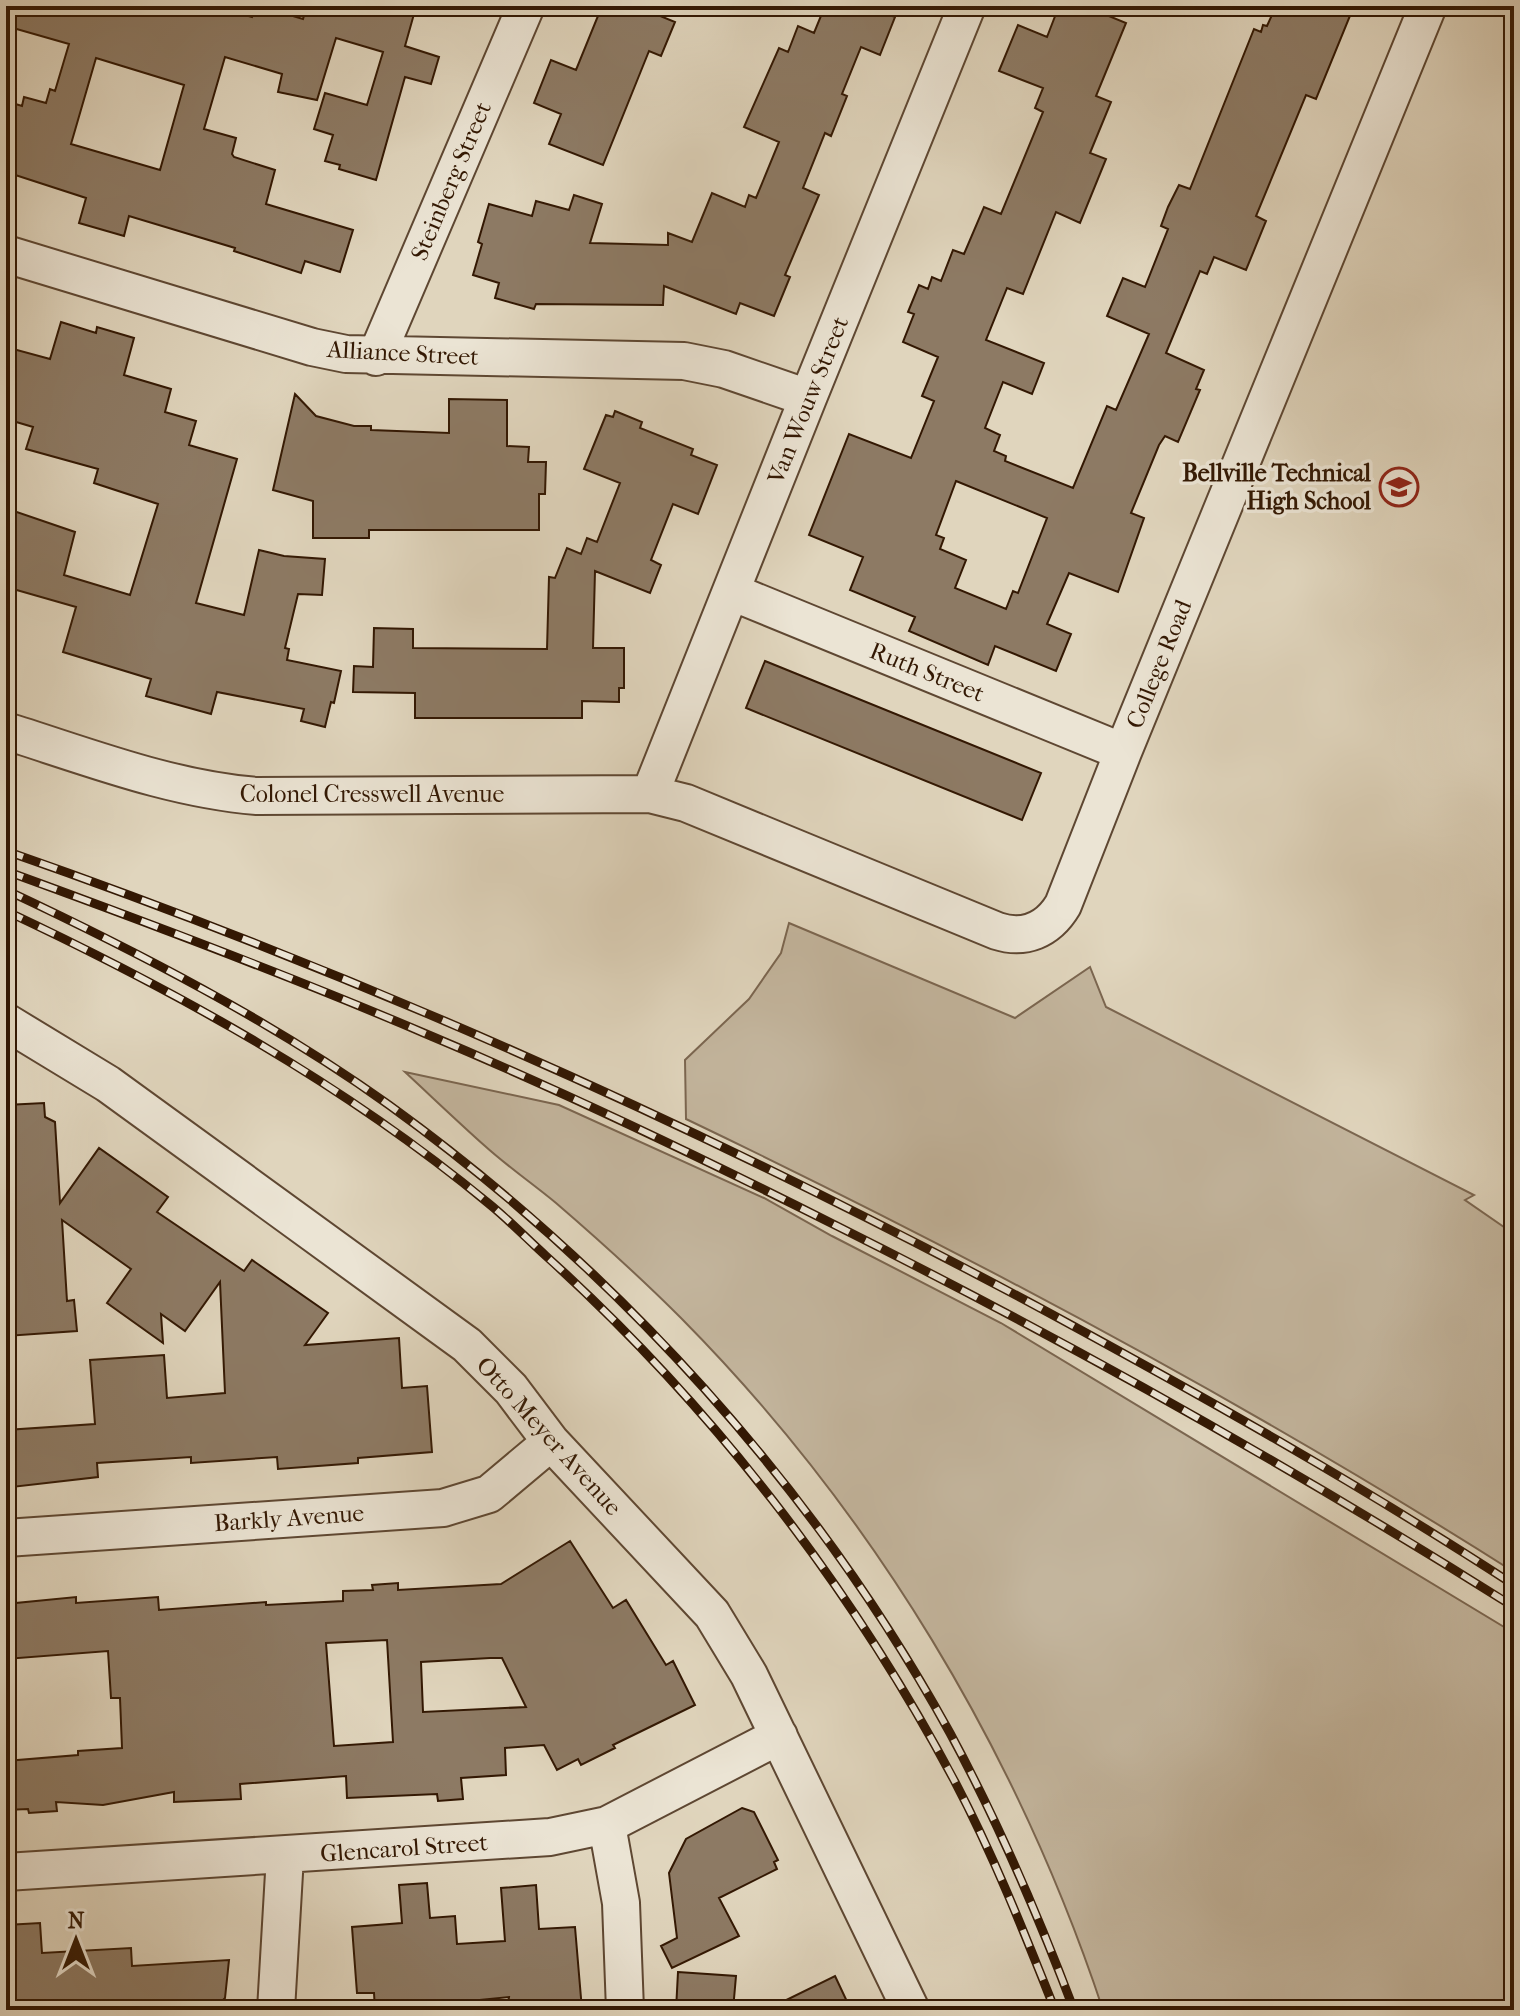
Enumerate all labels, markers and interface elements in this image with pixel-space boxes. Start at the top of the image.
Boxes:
street label: Steinberg Street [405,97,497,265]
street label: Van Wouw Street [761,312,854,489]
street label: Alliance Street [325,335,480,371]
place label: Bellville Technical High School [1182,459,1371,515]
school or university icon: Bellville Technical High School [1378,466,1420,508]
street label: College Road [1120,595,1198,732]
street label: Ruth Street [866,636,989,708]
street label: Colonel Cresswell Avenue [240,780,504,808]
street label: Otto Meyer Avenue [470,1351,628,1521]
street label: Barkly Avenue [213,1499,365,1537]
street label: Glencarol Street [319,1828,489,1868]
north arrow [36,1900,116,1980]
text: N [68,1908,85,1934]

